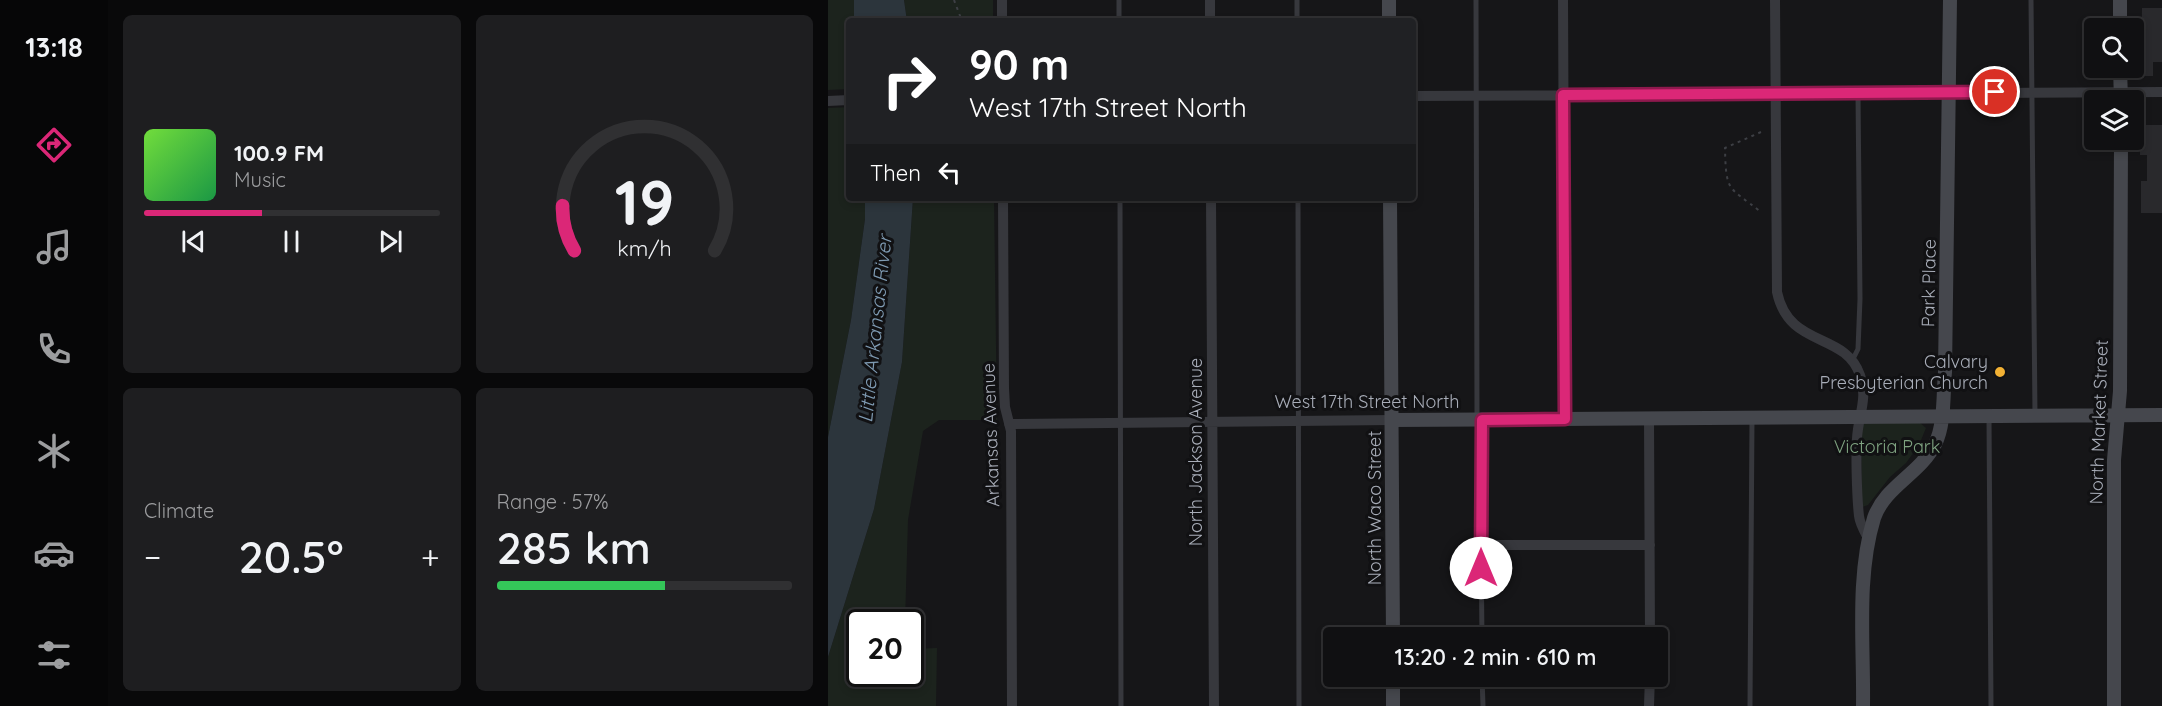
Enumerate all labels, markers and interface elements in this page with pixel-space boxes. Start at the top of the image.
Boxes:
map controls [2084,18,2144,150]
button: search [2084,18,2144,78]
text: 13:18 [25,30,83,64]
text: 90 m [969,38,1069,91]
icon: right [870,42,948,120]
pin [1969,66,2020,117]
icon: arrive [1978,75,2011,108]
text: West 17th Street North [969,90,1247,124]
button: layers [2084,90,2144,150]
icon: directions [33,124,75,166]
text: 100.9 FM [234,139,324,167]
icon: left [933,156,966,189]
text: Then [870,159,921,187]
text: 19 [614,163,674,241]
text: Music [234,167,286,192]
icon: previous [177,225,210,258]
icon: pause [275,225,308,258]
icon: next [374,225,407,258]
icon: music [33,226,75,268]
water label: Little Arkansas River [852,232,897,424]
text: km/h [617,235,671,261]
street label: Park Place [1916,239,1941,327]
icon: phone [33,328,75,370]
street label: North Market Street [2084,339,2113,505]
place label: Calvary Presbyterian Church [1820,350,1988,394]
street label: North Jackson Avenue [1184,358,1207,546]
street label: Arkansas Avenue [976,363,1005,507]
marker: Calvary Presbyterian Church [1993,365,2007,379]
street label: West 17th Street North [1274,390,1460,413]
icon: climate [33,430,75,472]
street label: North Waco Street [1363,431,1386,585]
park label: Victoria Park [1834,435,1940,458]
text: Range · 57% [497,489,609,514]
text: Climate [144,498,214,523]
text: 285 km [497,519,651,575]
text: 20.5° [238,528,344,584]
icon: car [33,532,75,574]
text: − [144,536,161,577]
text: + [421,536,439,577]
position arrow [1449,536,1513,600]
speed limit sign: 20 [846,609,924,687]
icon: filters [33,634,75,676]
text: 13:20 · 2 min · 610 m [1395,643,1596,671]

